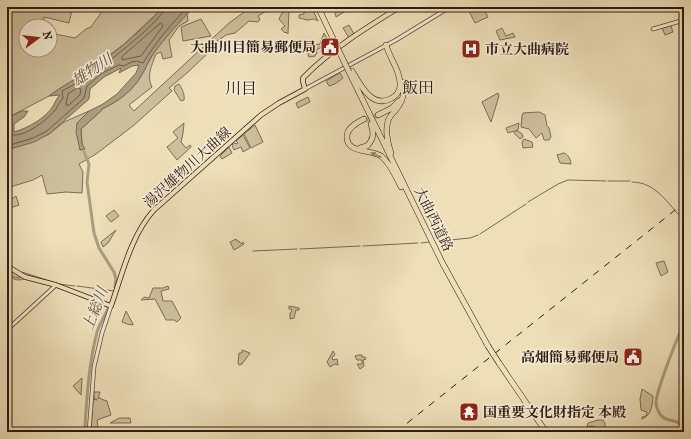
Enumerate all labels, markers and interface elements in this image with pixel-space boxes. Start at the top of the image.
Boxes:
north arrow [18,18,58,58]
text: N [40,30,55,42]
public building icon: 大曲川目簡易郵便局 [319,36,341,58]
hospital icon: 市立大曲病院 [460,38,482,60]
place label: 大曲川目簡易郵便局 [190,39,316,56]
place label: 市立大曲病院 [485,41,569,58]
water label: 雄物川 [68,49,117,90]
district label: 飯田 [402,78,434,97]
district label: 川目 [225,79,257,98]
street label: 湯沢雄物川大曲線 [140,124,235,211]
one-way arrow [370,151,382,157]
street label: 大曲西道路 [411,184,457,254]
water label: 上総川 [79,283,112,333]
public building icon: 高畑簡易郵便局 [622,346,644,368]
place label: 高畑簡易郵便局 [521,349,619,366]
temple icon: 国重要文化財指定 本殿 [458,401,480,423]
place label: 国重要文化財指定 本殿 [483,404,626,421]

